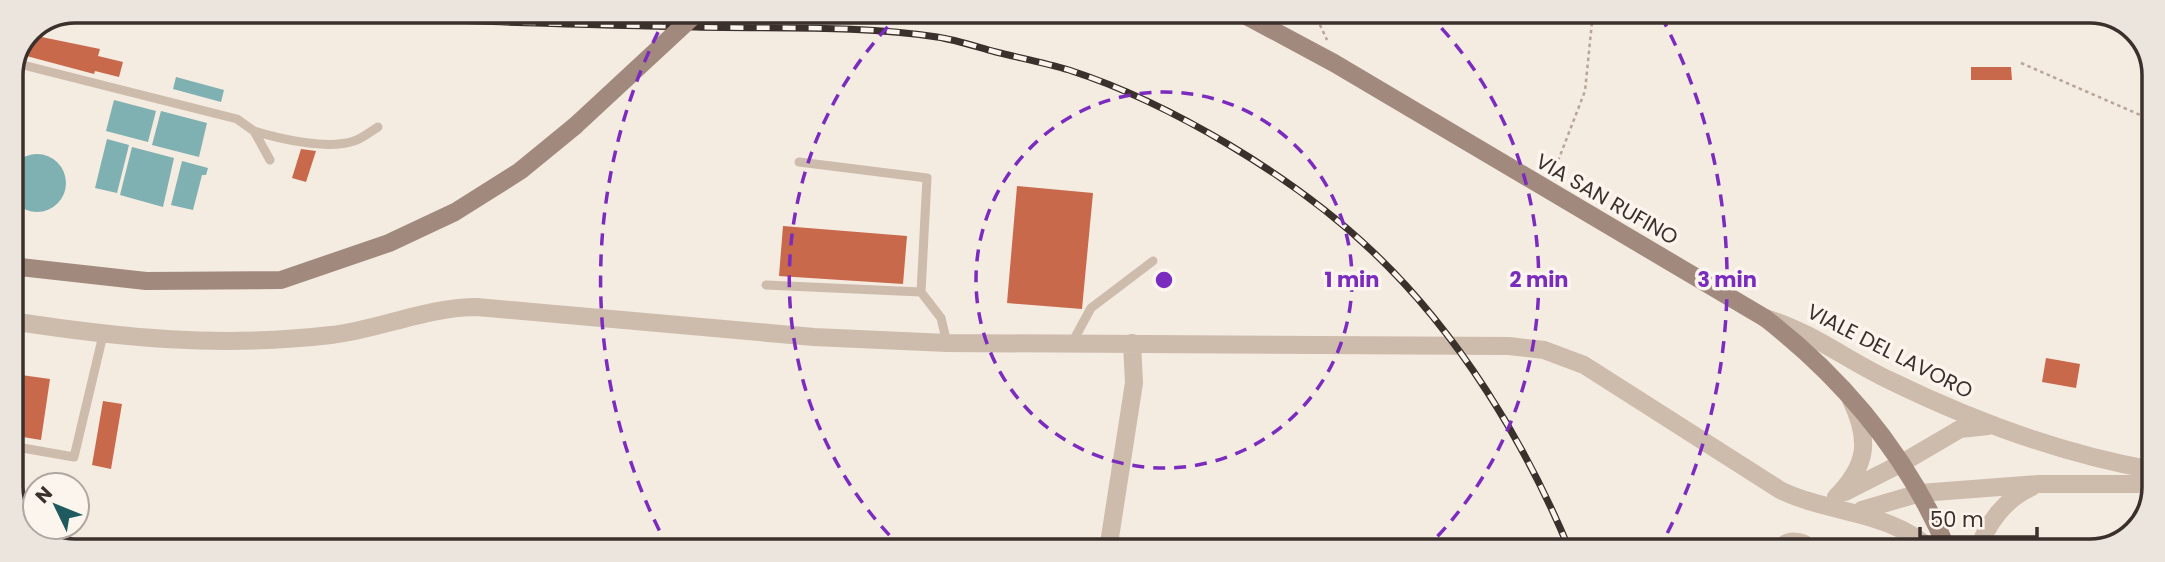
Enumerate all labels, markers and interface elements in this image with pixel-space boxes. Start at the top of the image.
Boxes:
street label: VIA SAN RUFINO [1530,146,1684,252]
text: 1 min [1325,265,1379,294]
text: 2 min [1509,265,1569,294]
text: 3 min [1697,265,1757,294]
centre of rings [1152,268,1176,292]
street label: VIALE DEL LAVORO [1802,297,1978,405]
north arrow [21,471,91,541]
text: N [29,480,59,509]
scale bar [1920,496,2037,540]
text: 50 m [1930,505,1984,534]

